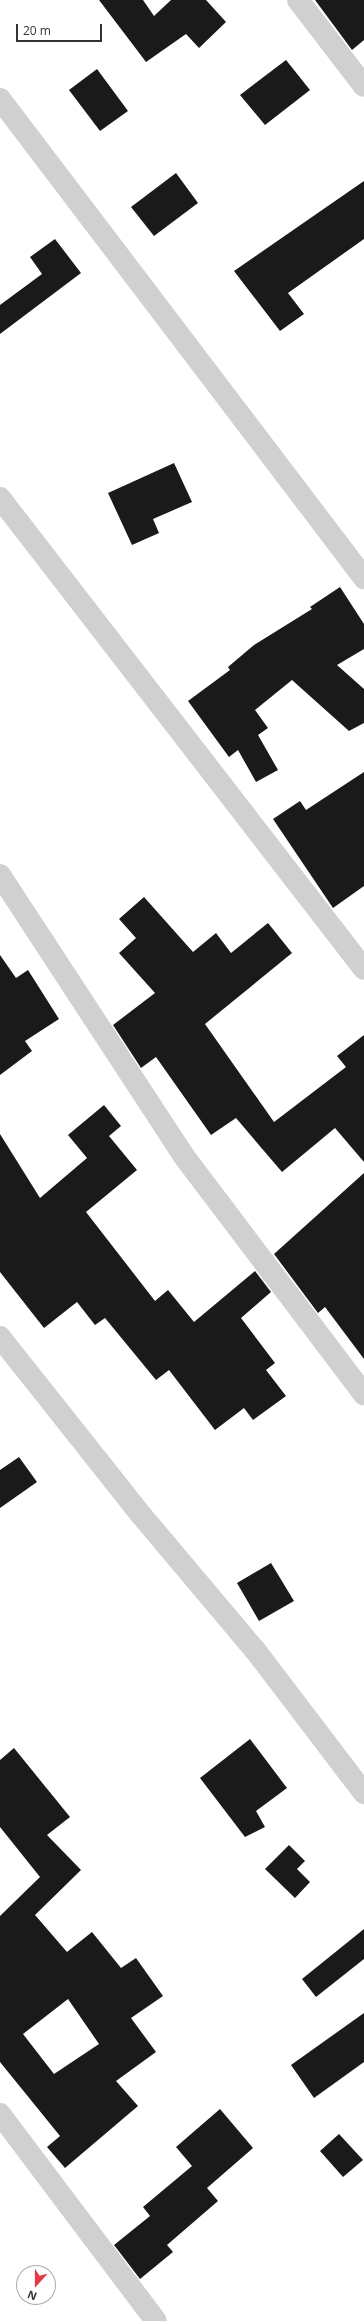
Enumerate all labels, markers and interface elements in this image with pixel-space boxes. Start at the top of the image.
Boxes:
scale bar [18,16,104,42]
text: 20 m [23,22,51,39]
north arrow [16,2265,56,2305]
text: N [25,2287,39,2304]

